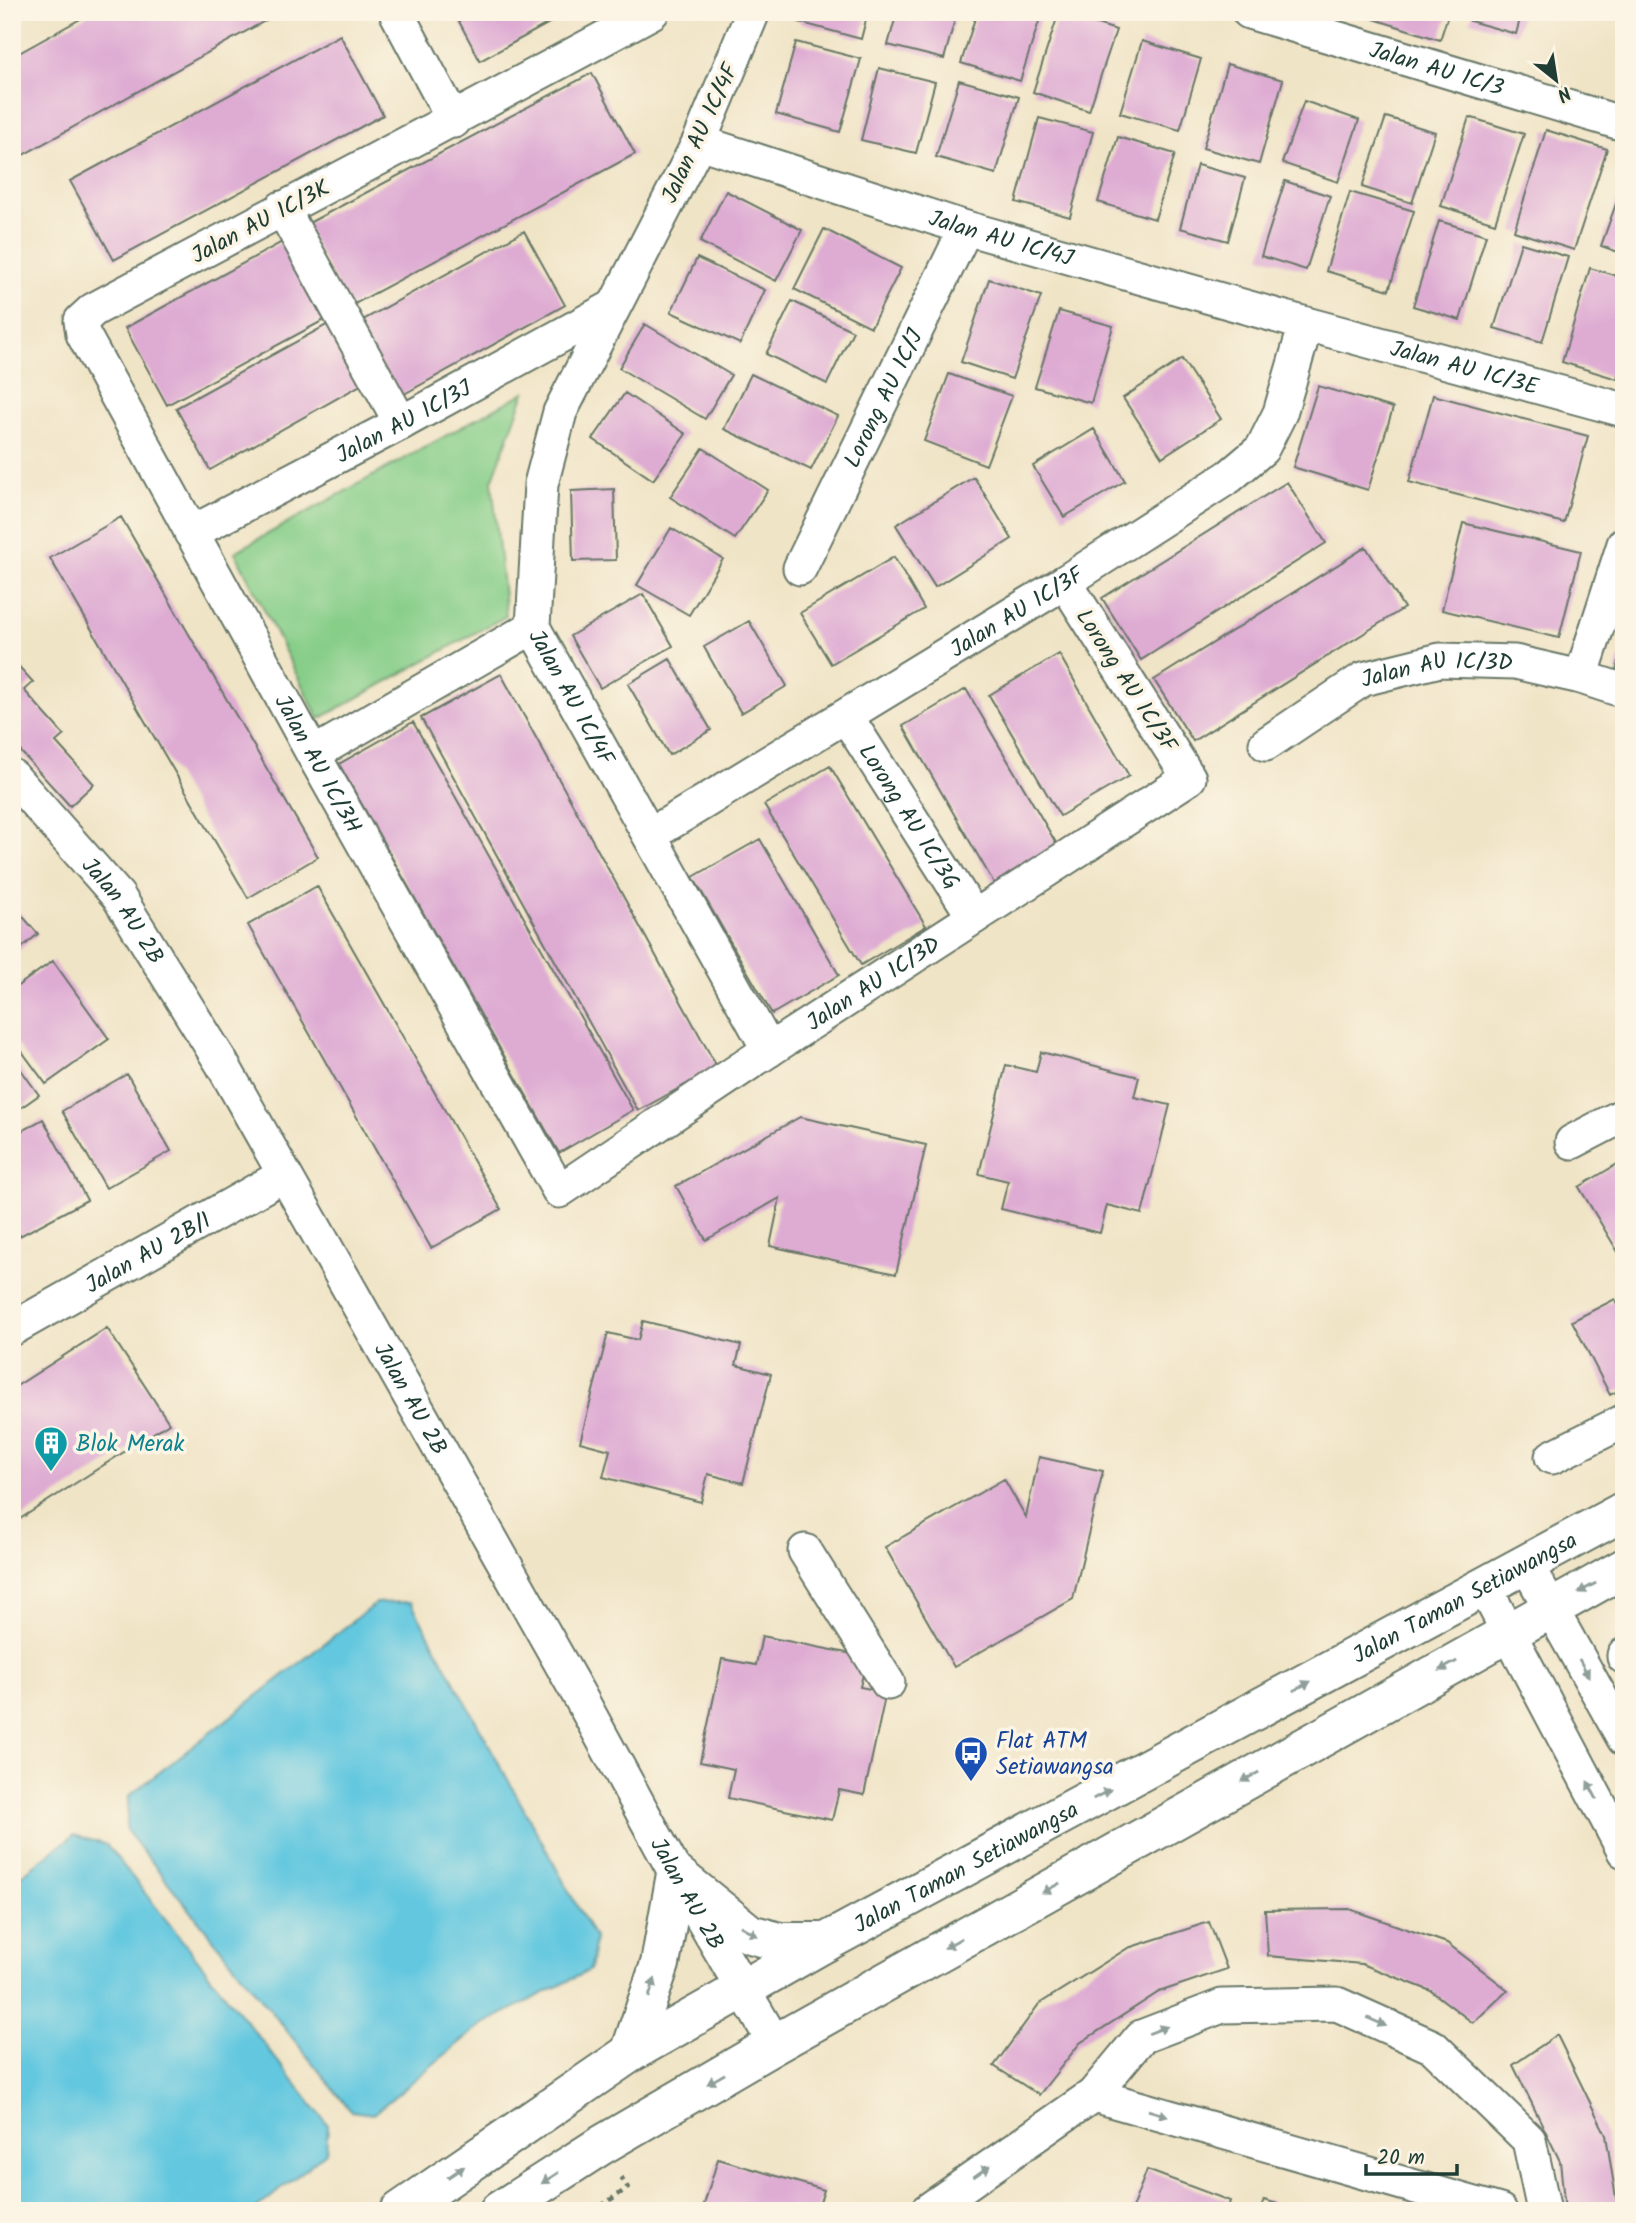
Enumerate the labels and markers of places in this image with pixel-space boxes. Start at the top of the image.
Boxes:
building icon: Blok Merak [32,1424,70,1473]
place label: Blok Merak [76,1427,185,1463]
place label: Flat ATM Setiawangsa [996,1724,1114,1786]
bus stop icon: Flat ATM Setiawangsa [952,1734,990,1783]

